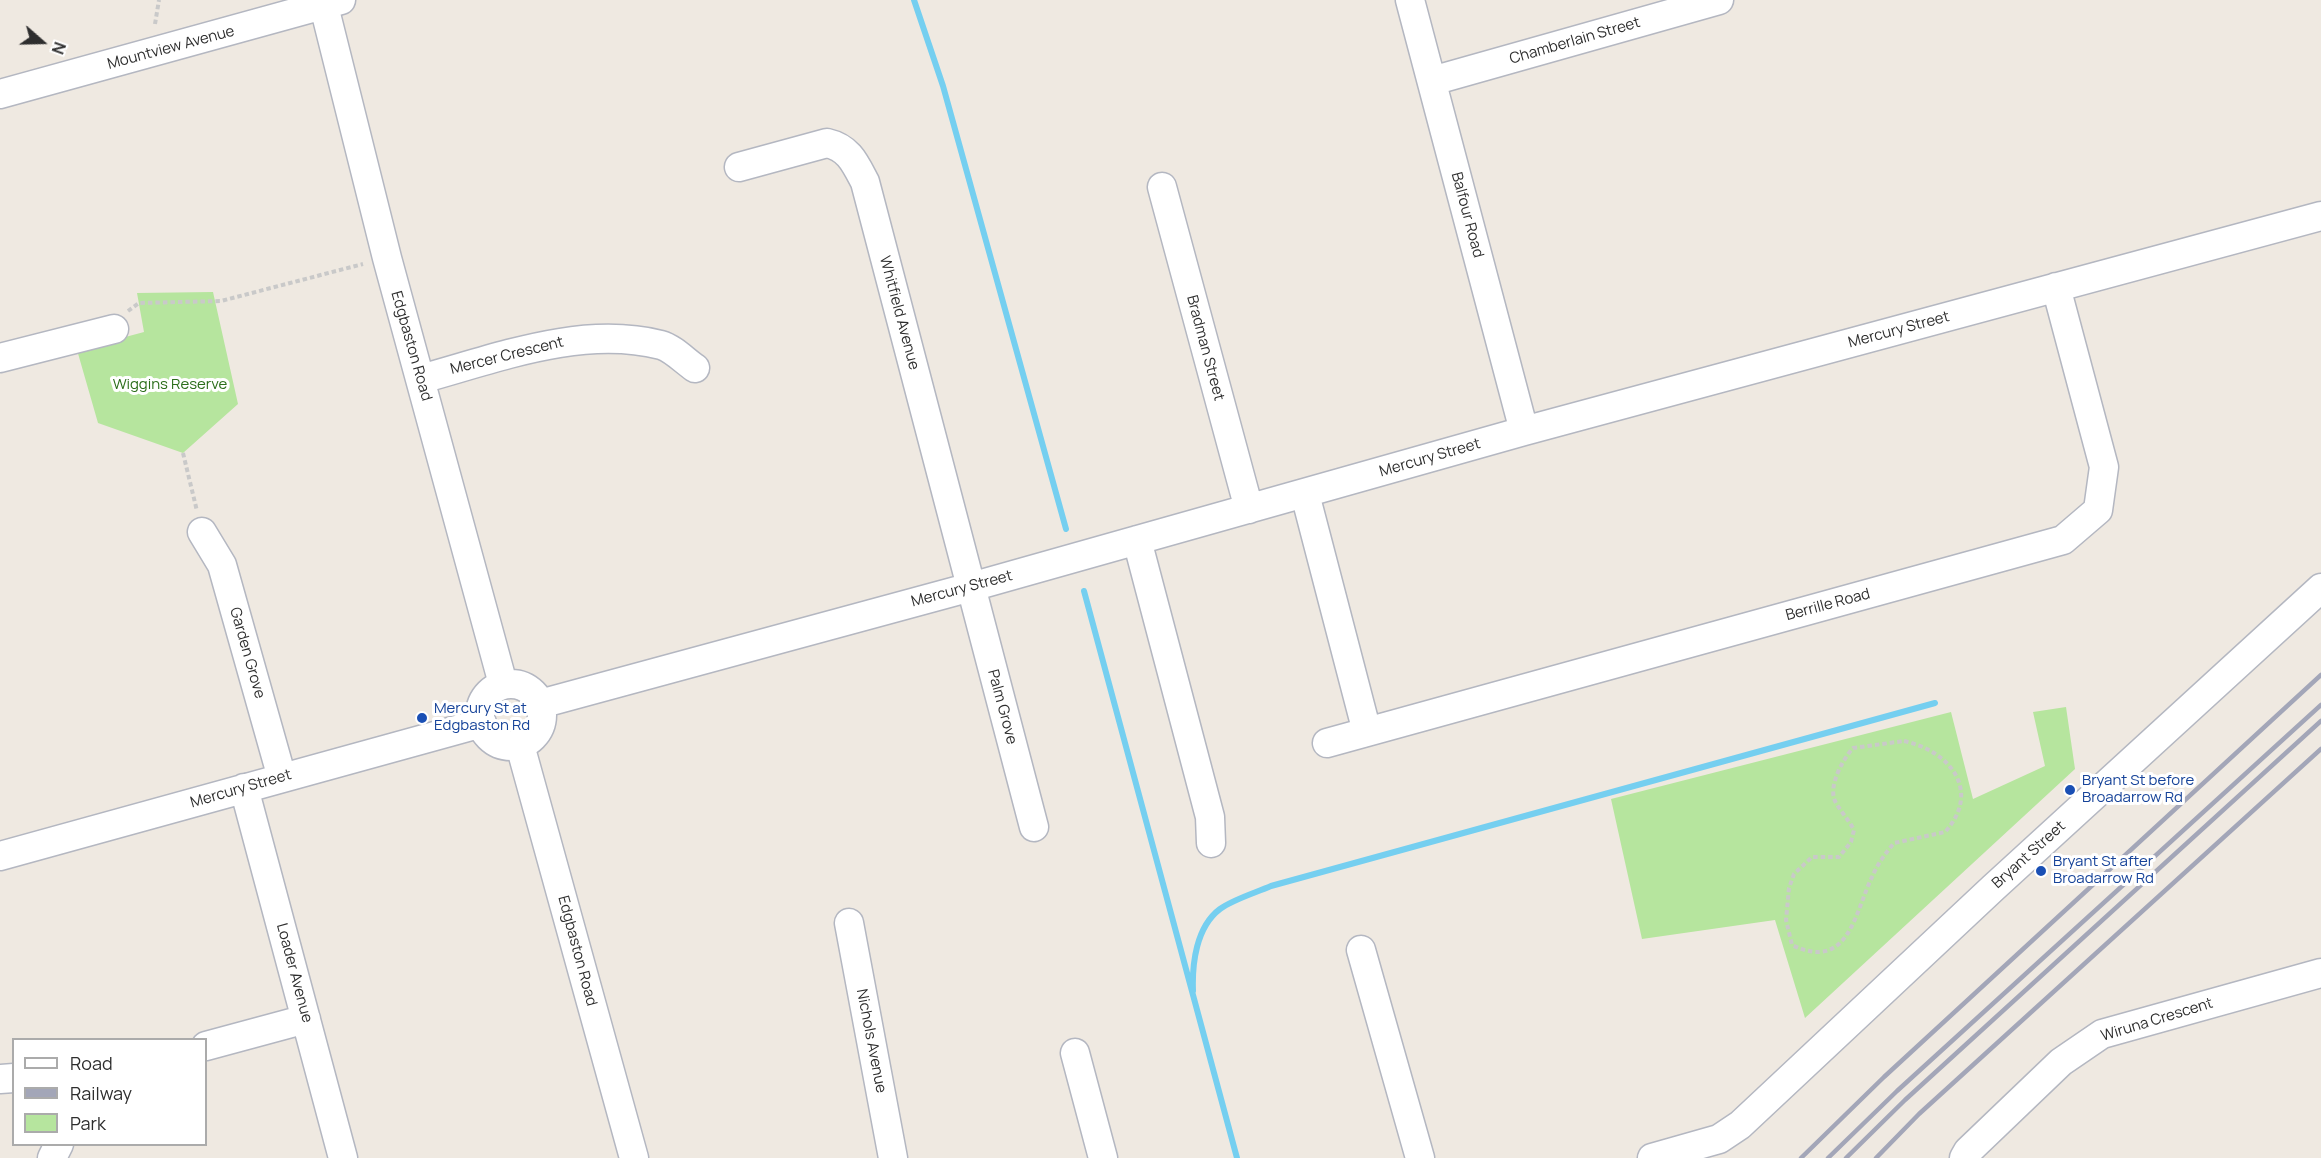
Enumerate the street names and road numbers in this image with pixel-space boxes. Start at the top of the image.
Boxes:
street label: Chamberlain Street [1508,14,1642,68]
street label: Mountview Avenue [106,22,236,74]
street label: Balfour Road [1447,170,1487,260]
street label: Whitfield Avenue [875,254,923,372]
street label: Edgbaston Road [387,289,435,403]
street label: Bradman Street [1182,293,1228,403]
street label: Mercury Street [1846,308,1952,352]
street label: Mercer Crescent [449,333,565,379]
street label: Mercury Street [1377,435,1483,481]
street label: Mercury Street [909,567,1015,611]
street label: Berrille Road [1784,585,1872,625]
street label: Garden Grove [225,605,269,701]
street label: Palm Grove [983,668,1021,746]
street label: Mercury Street [188,766,294,812]
street label: Bryant Street [1989,817,2069,893]
street label: Edgbaston Road [554,894,600,1008]
street label: Loader Avenue [272,921,316,1025]
street label: Nichols Avenue [852,987,890,1095]
street label: Wiruna Crescent [2099,994,2215,1046]

